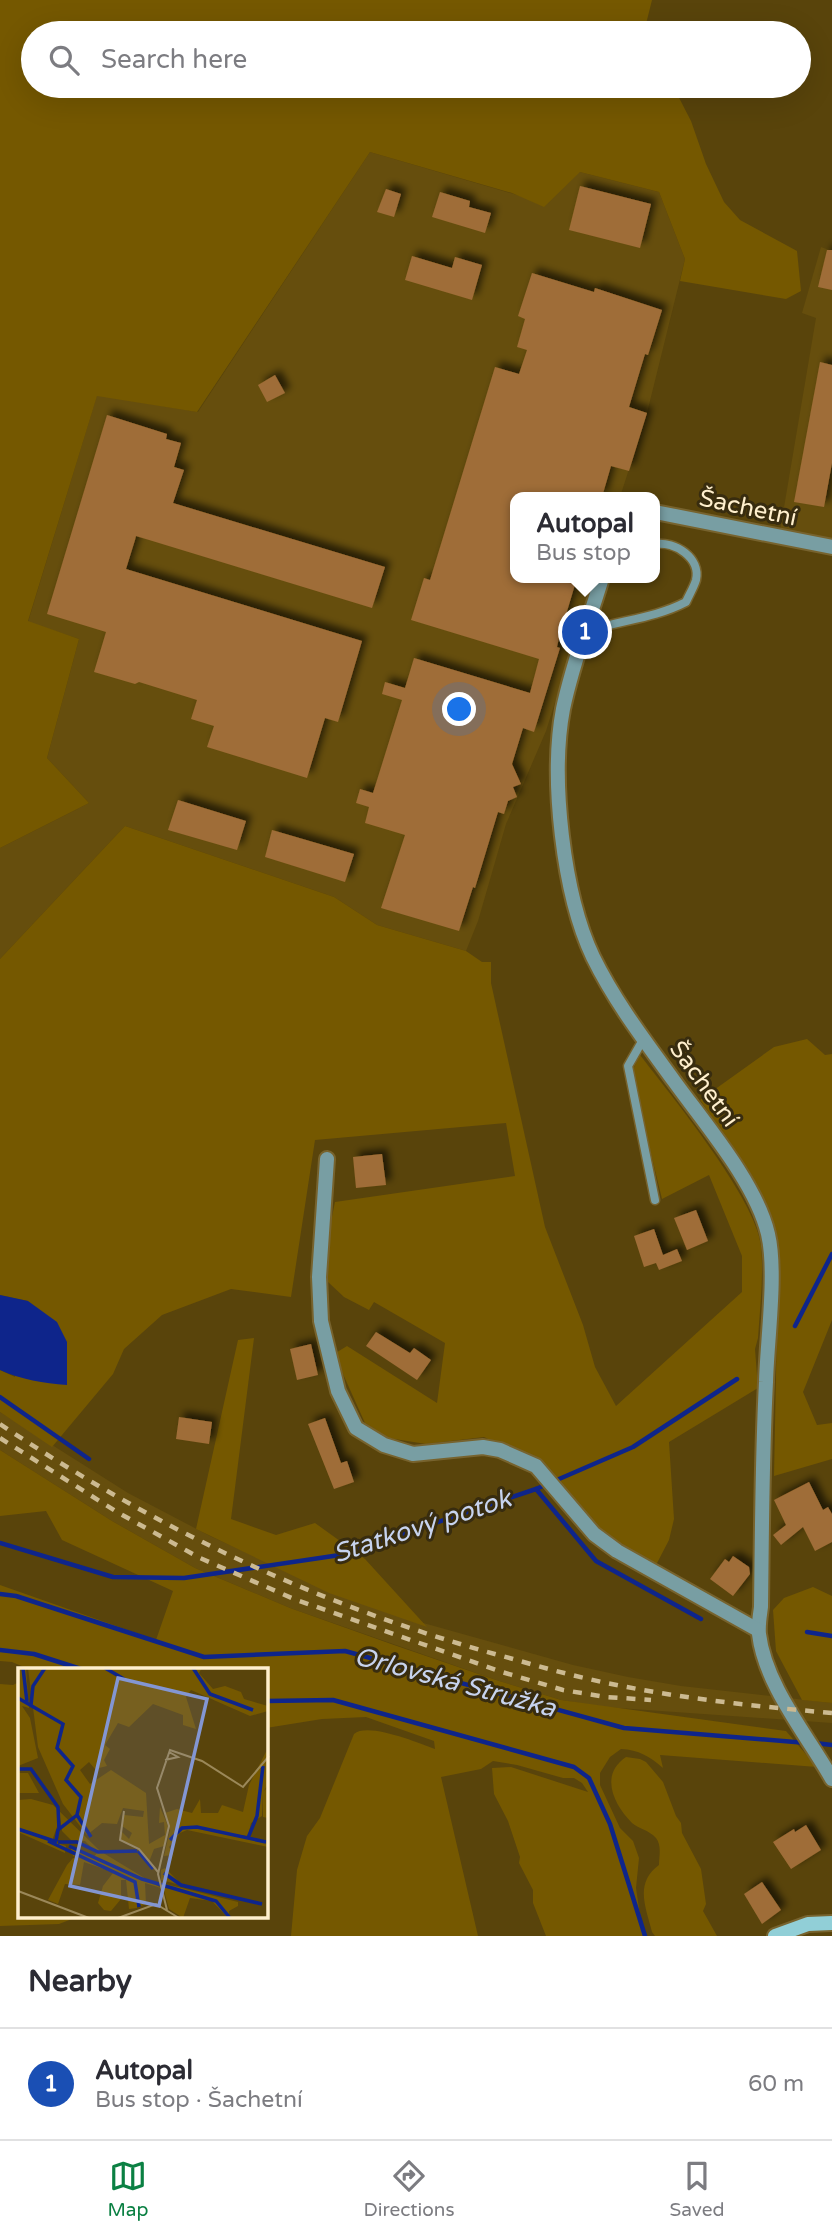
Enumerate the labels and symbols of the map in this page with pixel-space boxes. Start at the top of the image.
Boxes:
street label: Šachetní [697,484,799,532]
pin: 1 [562,606,608,658]
your location [442,692,476,726]
street label: Šachetní [663,1035,745,1133]
water label: Statkový potok [329,1482,517,1569]
water label: Orlovská Stružka [351,1640,560,1724]
inset map [18,1668,268,1918]

